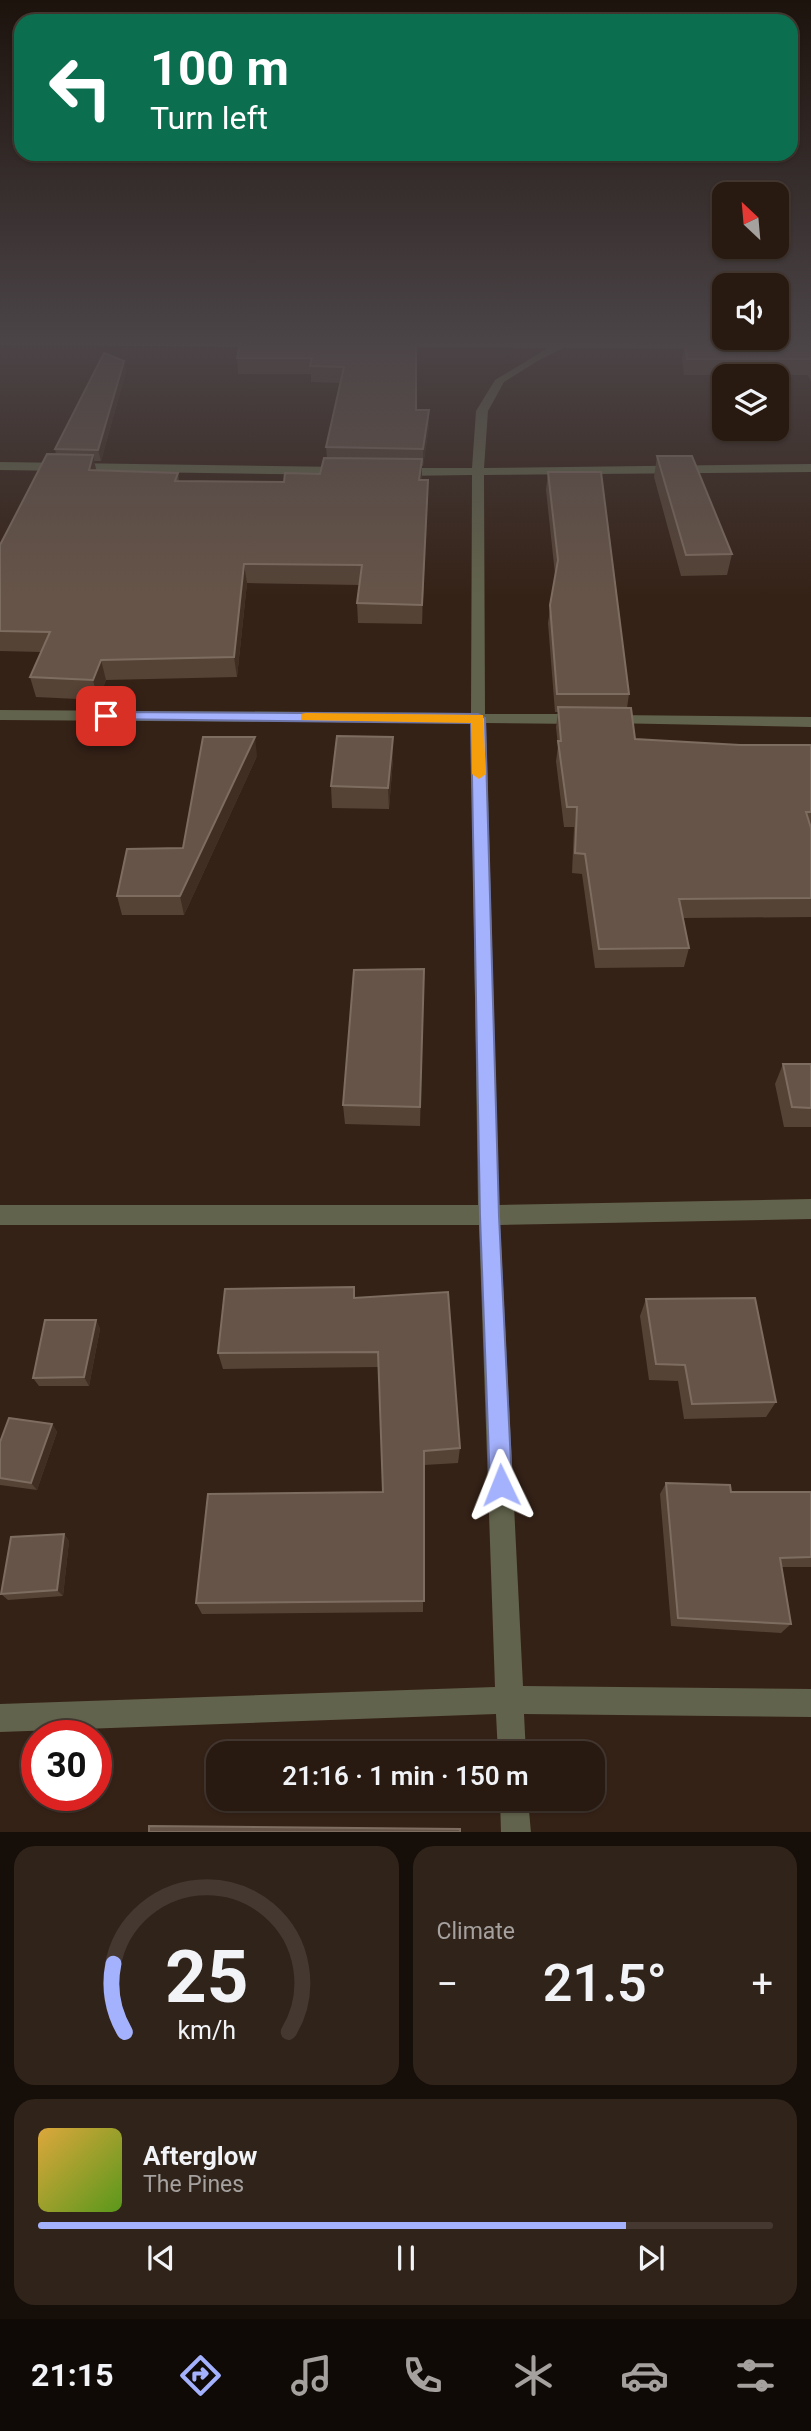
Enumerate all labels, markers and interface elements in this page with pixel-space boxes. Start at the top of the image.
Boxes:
text: 100 m [150,40,289,97]
icon: left [35,42,126,133]
text: Turn left [150,99,268,137]
north arrow [712,182,789,259]
map controls [712,182,789,441]
button: sound [712,273,789,350]
button: layers [712,364,789,441]
pin [76,686,136,746]
icon: arrive [87,697,125,735]
position arrow [464,1448,538,1522]
speed limit sign: 30 [21,1720,112,1811]
text: 21:16 · 1 min · 150 m [282,1761,529,1791]
text: Climate [437,1918,515,1945]
text: 25 [164,1934,248,2020]
text: 21.5° [543,1953,667,2014]
text: − [437,1962,458,2006]
text: + [751,1962,773,2006]
text: km/h [177,2015,236,2044]
text: Afterglow [143,2141,257,2171]
text: The Pines [143,2171,244,2198]
icon: previous [142,2239,180,2277]
icon: pause [387,2239,425,2277]
icon: next [632,2239,670,2277]
icon: directions [176,2351,225,2400]
icon: music [287,2351,336,2400]
icon: phone [398,2351,447,2400]
icon: climate [509,2351,558,2400]
icon: car [620,2351,669,2400]
icon: filters [731,2351,780,2400]
text: 21:15 [31,2356,113,2394]

